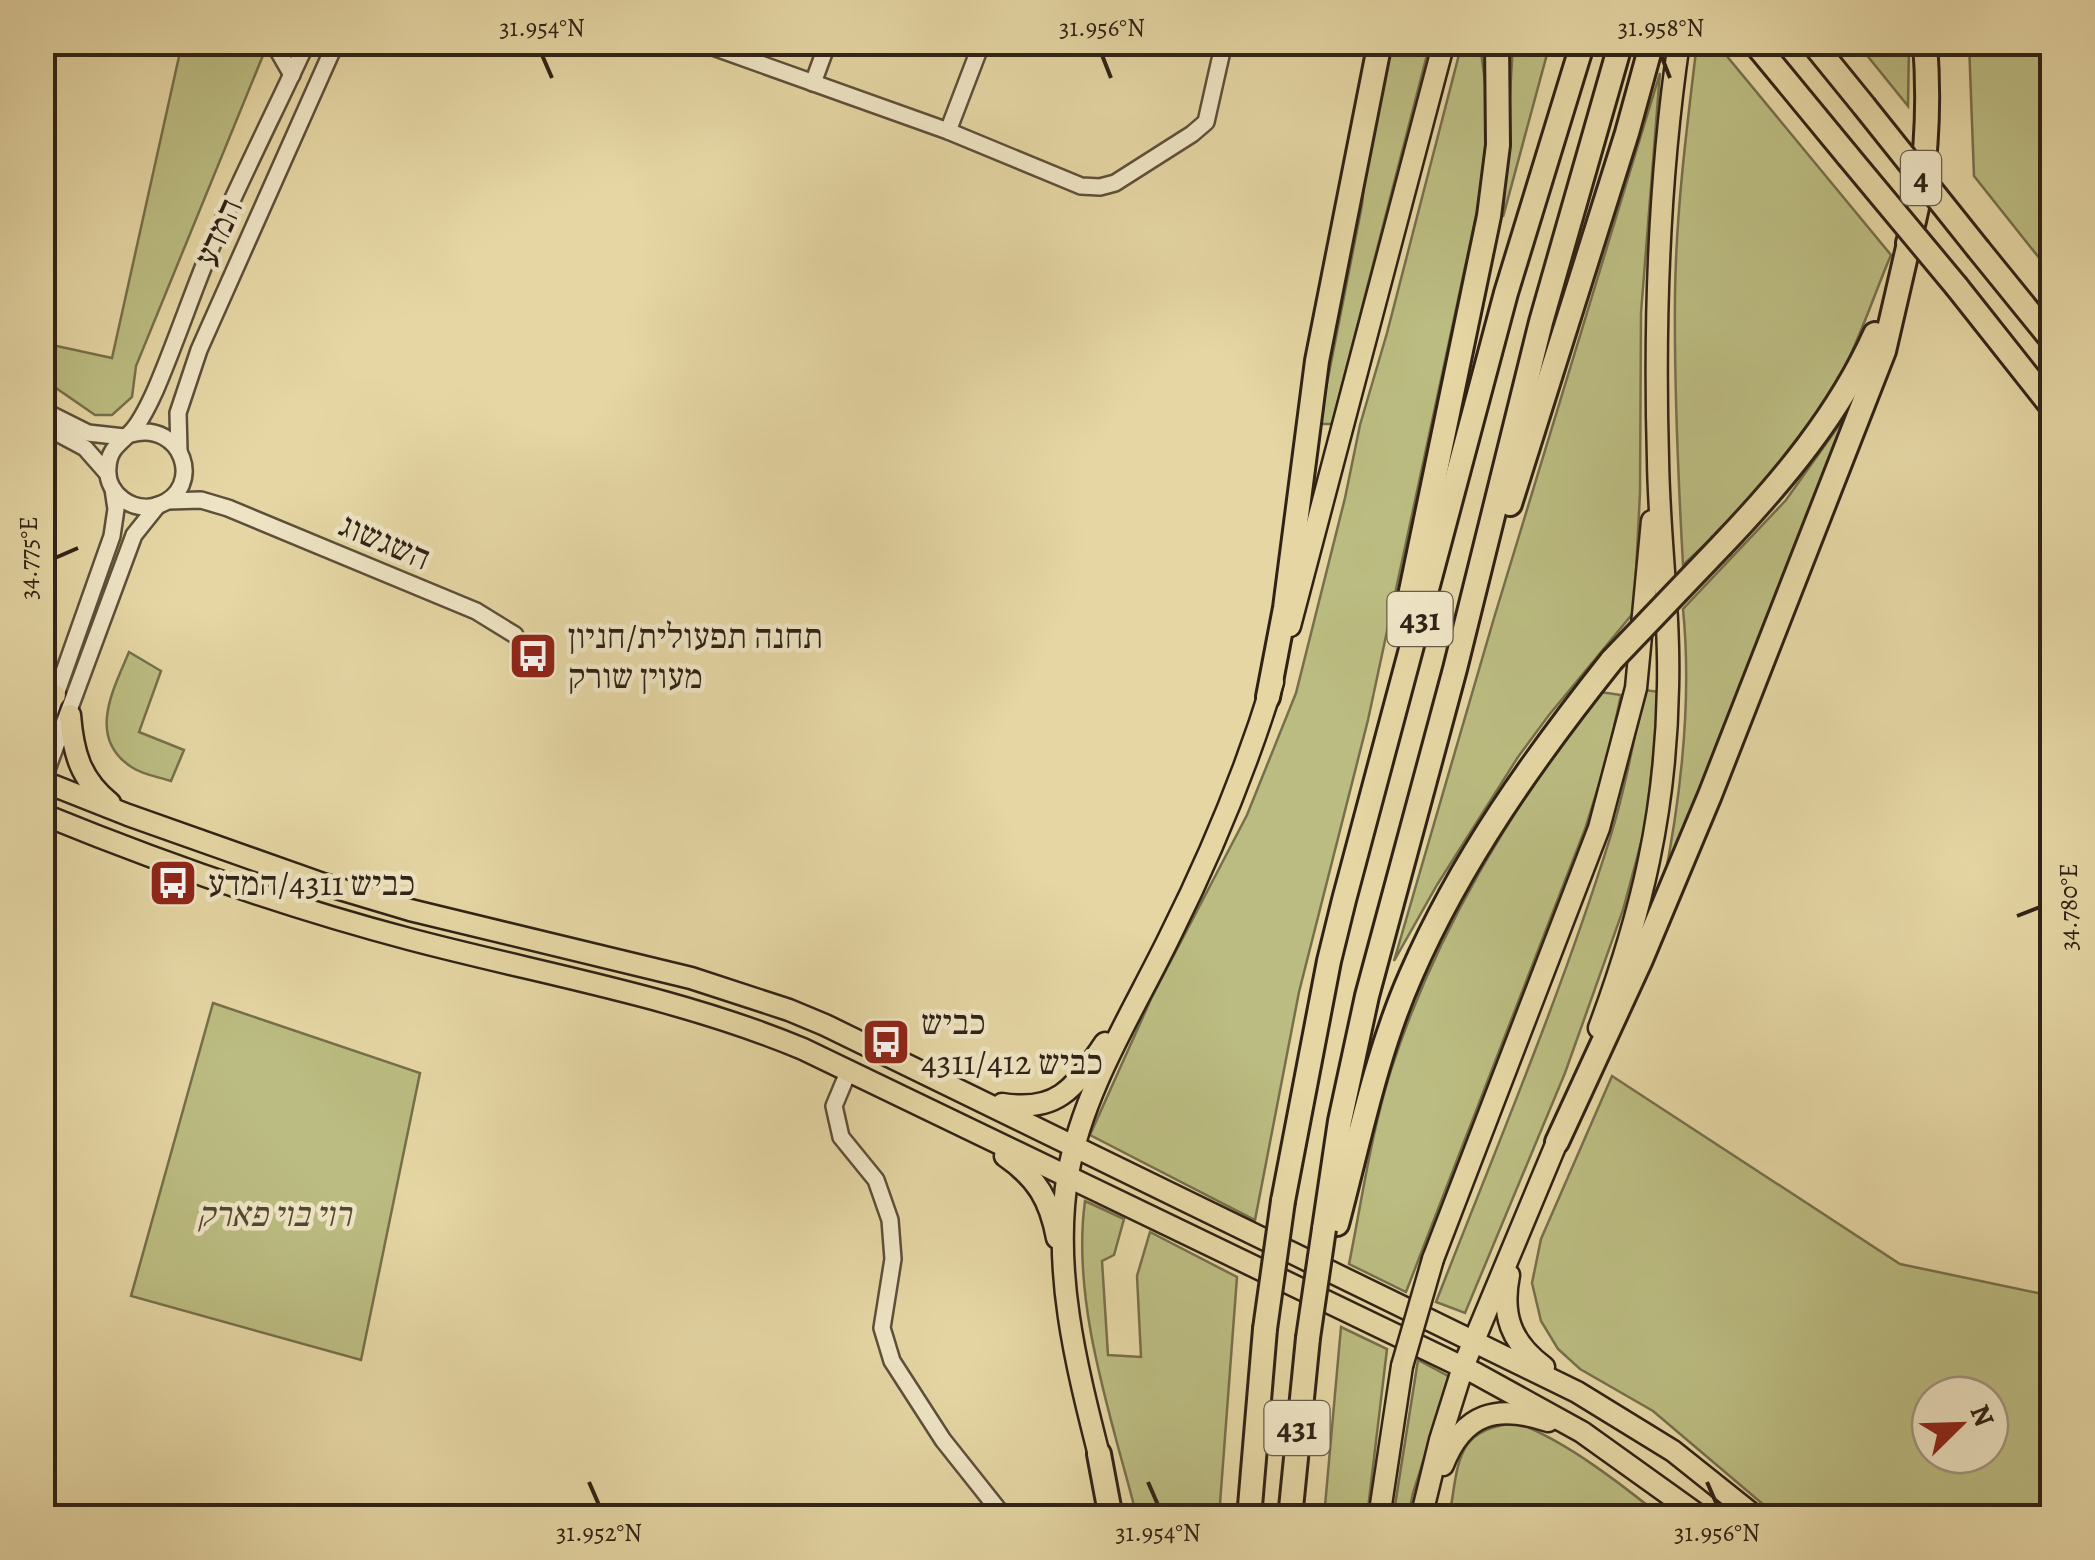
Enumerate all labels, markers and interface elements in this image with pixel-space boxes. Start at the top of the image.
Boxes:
text: 31.954°N [499,11,585,45]
text: 31.956°N [1059,11,1145,45]
text: 31.958°N [1618,11,1704,45]
road number: 4 [1901,151,1941,205]
street label: המדע [182,190,254,274]
street label: השגשוג [332,500,438,582]
text: 34.775°E [12,516,46,600]
road number: 431 [1388,592,1452,646]
place label: תחנה תפעולית/חניון מעוין שורק [568,612,823,700]
bus stop icon: תחנה תפעולית/חניון מעוין שורק [507,630,559,682]
bus stop icon: כביש 4311/המדע [147,857,199,909]
place label: כביש 4311/המדע [208,859,415,907]
text: 34.780°E [2052,863,2086,951]
place label: כביש 4311/כביש 412 [921,998,1103,1086]
bus stop icon: כביש 4311/כביש 412 [860,1016,912,1068]
park label: רוי בוי פארק [197,1190,353,1238]
north arrow [1910,1375,2010,1475]
text: N [1961,1399,2004,1432]
road number: 431 [1264,1401,1330,1455]
text: 31.952°N [556,1516,642,1550]
text: 31.954°N [1115,1516,1201,1550]
text: 31.956°N [1674,1516,1760,1550]

